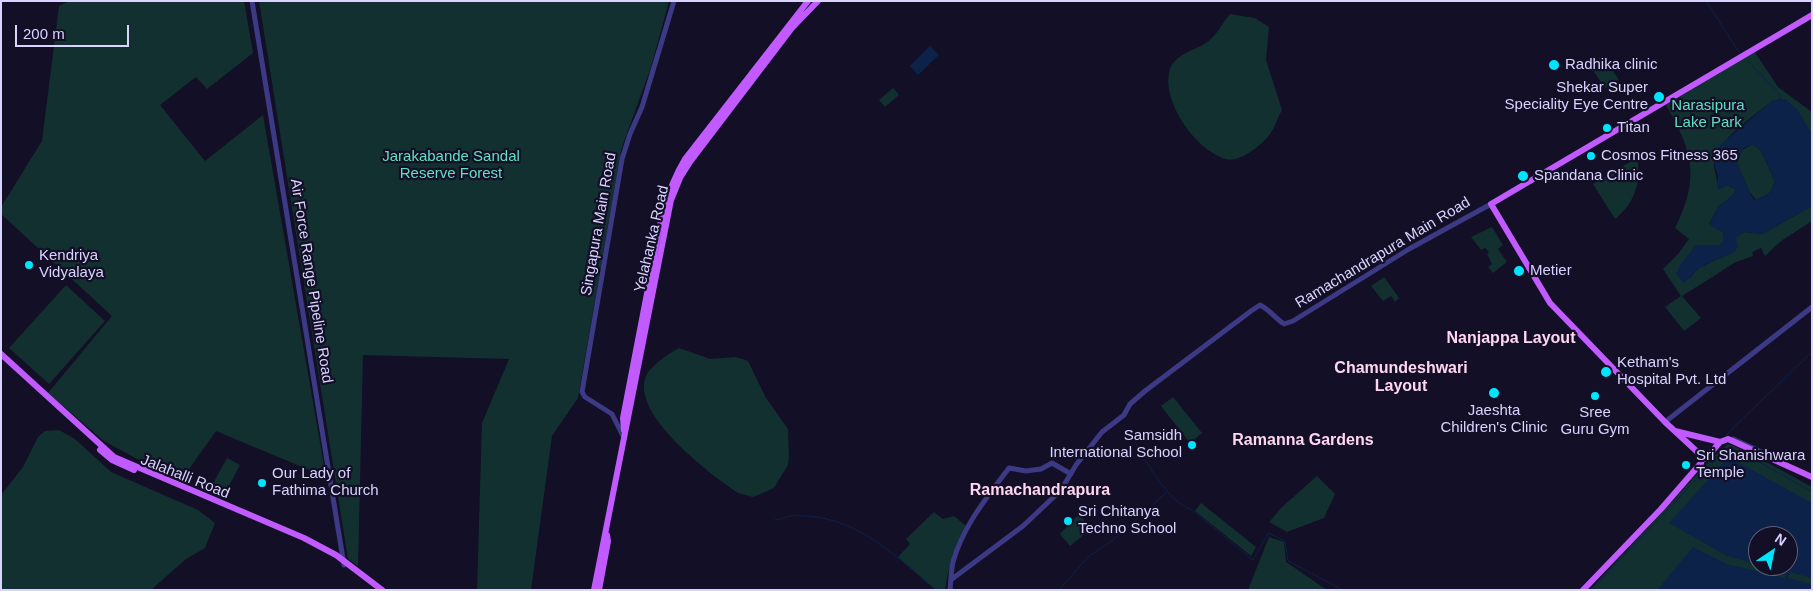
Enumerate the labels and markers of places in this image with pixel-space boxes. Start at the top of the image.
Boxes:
place label: Radhika clinic [1565,56,1658,74]
marker: Radhika clinic [1547,58,1561,72]
place label: Shekar Super Speciality Eye Centre [1505,79,1648,114]
marker: Shekar Super Speciality Eye Centre [1652,90,1666,104]
place label: Titan [1617,119,1650,137]
marker: Titan [1601,122,1613,134]
place label: Cosmos Fitness 365 [1601,147,1738,165]
marker: Cosmos Fitness 365 [1585,150,1597,162]
place label: Spandana Clinic [1534,167,1643,185]
marker: Spandana Clinic [1516,169,1530,183]
place label: Kendriya Vidyalaya [39,247,104,282]
marker: Kendriya Vidyalaya [23,259,35,271]
place label: Metier [1530,262,1572,280]
marker: Metier [1512,264,1526,278]
place label: Ketham's Hospital Pvt. Ltd [1617,354,1726,389]
marker: Ketham's Hospital Pvt. Ltd [1599,365,1613,379]
marker: Jaeshta Children's Clinic [1487,386,1501,400]
marker: Sree Guru Gym [1589,390,1601,402]
place label: Jaeshta Children's Clinic [1440,402,1548,437]
place label: Sree Guru Gym [1560,404,1630,439]
place label: Samsidh International School [1049,427,1182,462]
marker: Samsidh International School [1186,439,1198,451]
place label: Sri Shanishwara Temple [1696,447,1805,482]
marker: Sri Shanishwara Temple [1680,459,1692,471]
place label: Our Lady of Fathima Church [272,465,379,500]
marker: Our Lady of Fathima Church [256,477,268,489]
place label: Sri Chitanya Techno School [1078,503,1176,538]
marker: Sri Chitanya Techno School [1062,515,1074,527]

